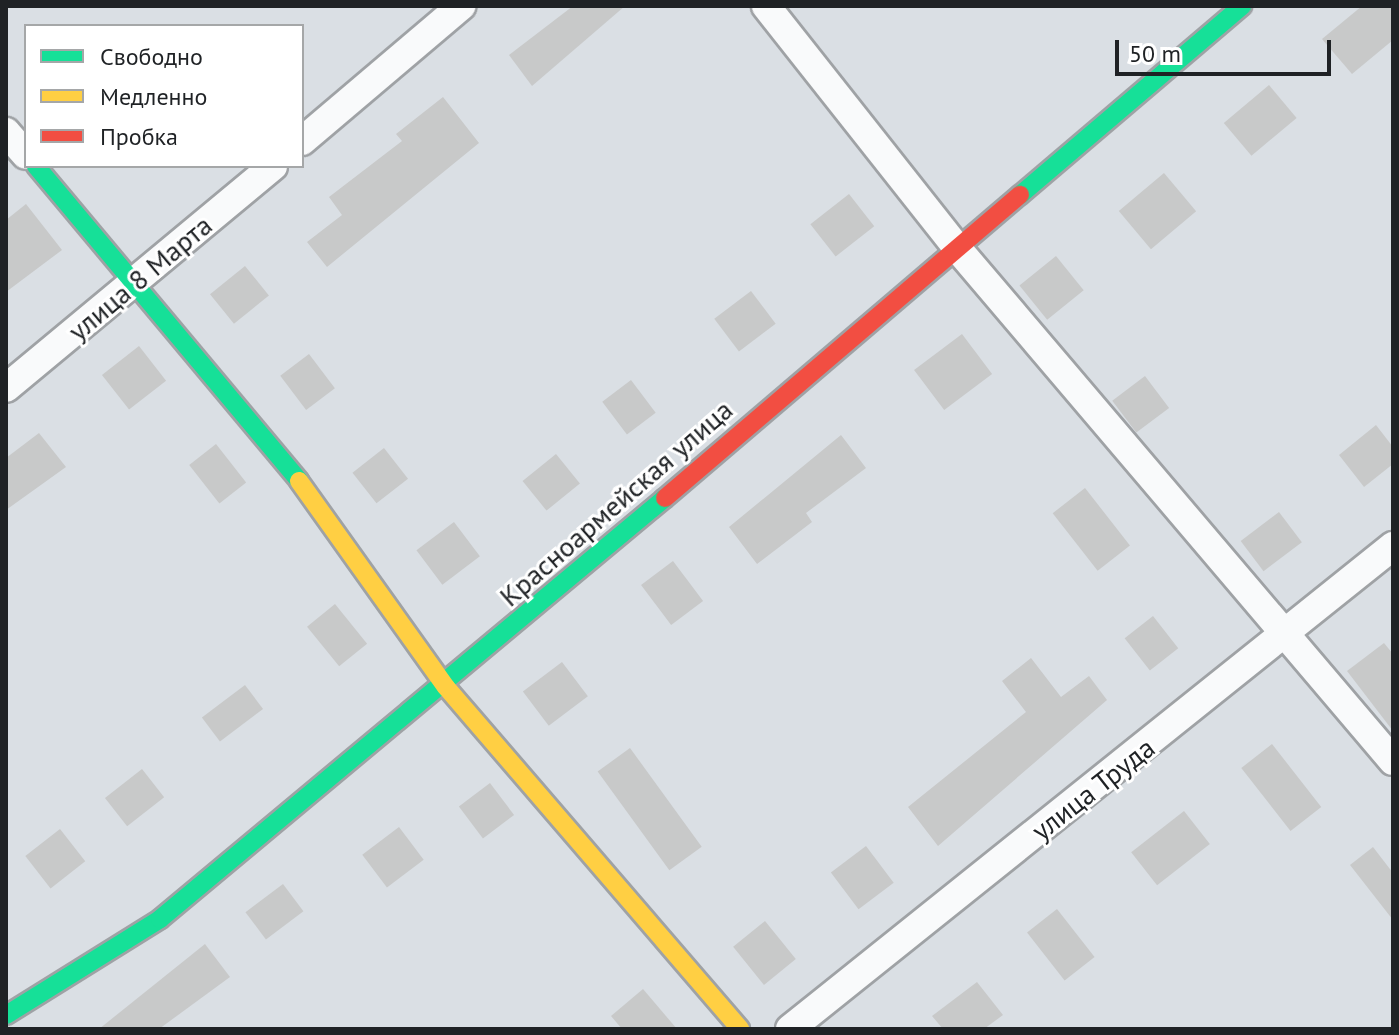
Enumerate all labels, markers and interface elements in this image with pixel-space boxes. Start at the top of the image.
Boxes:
legend [24,24,304,168]
scale bar [1119,24,1335,74]
text: 50 m [1129,38,1181,69]
text: Свободно [100,41,203,72]
text: Медленно [100,81,207,112]
text: Пробка [100,121,178,152]
street label: улица 8 Марта [61,208,219,348]
street label: Красноармейская улица [493,393,739,613]
street label: улица Труда [1024,730,1162,848]

